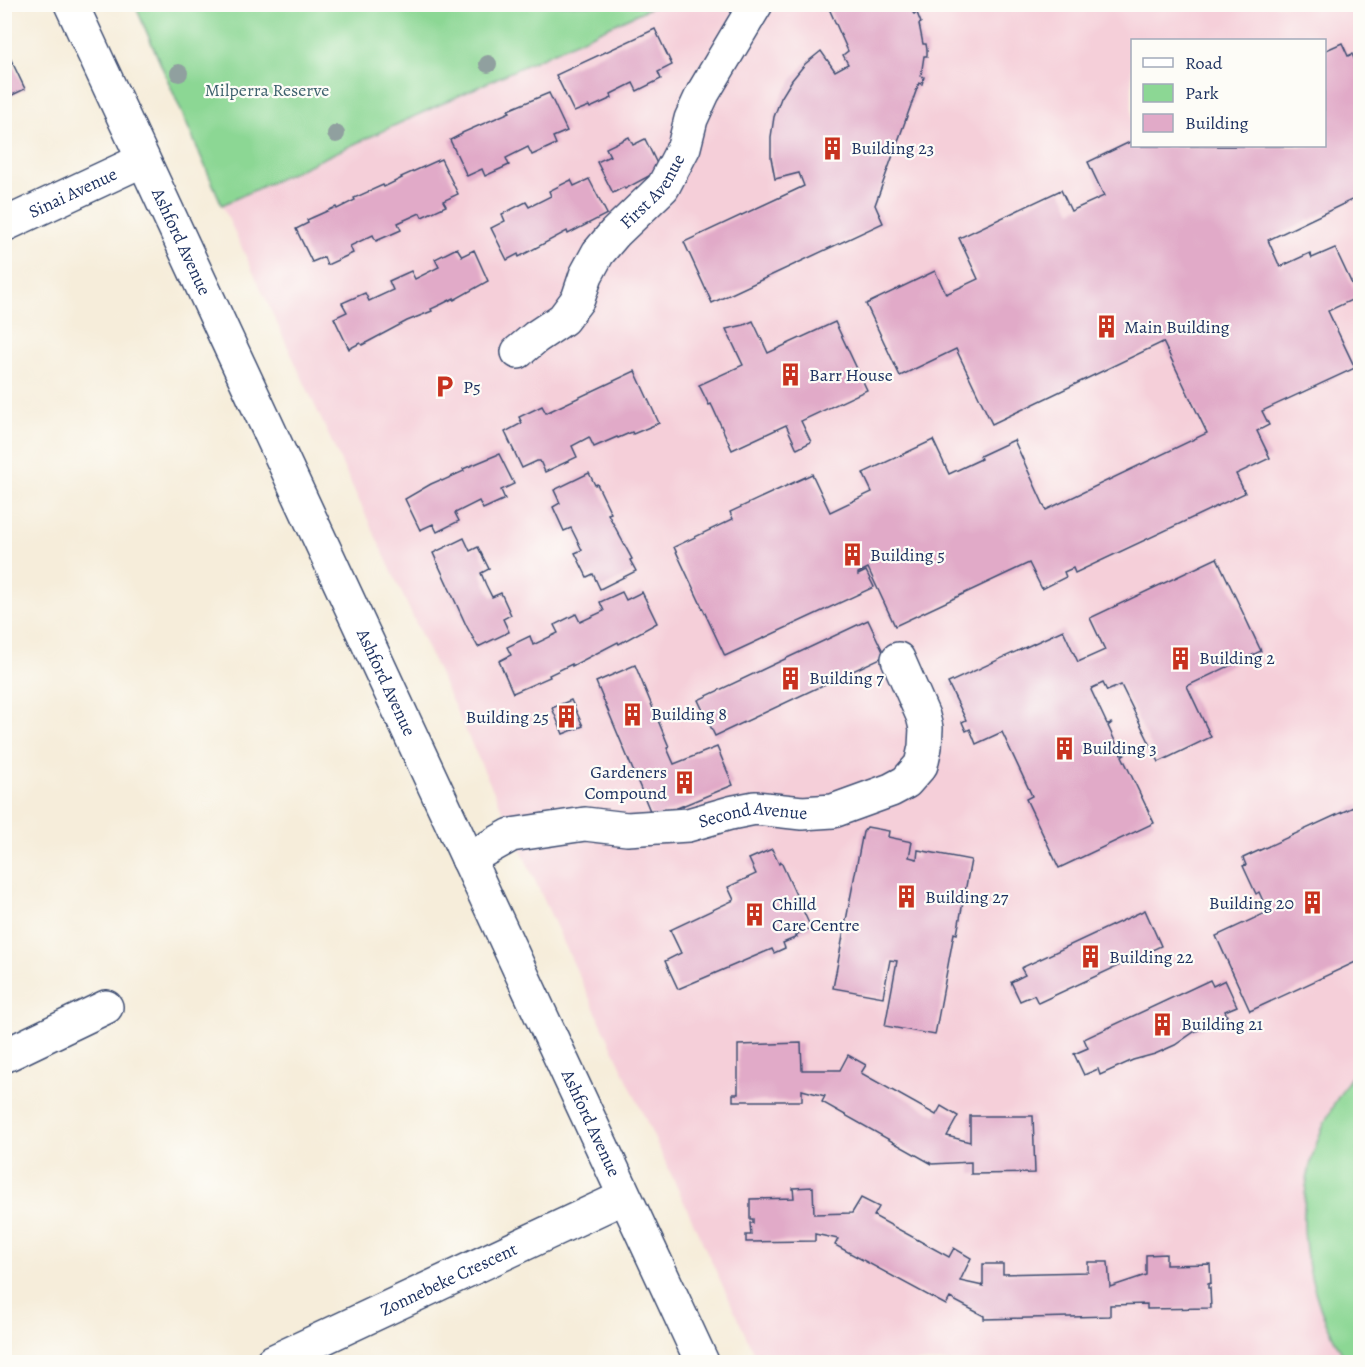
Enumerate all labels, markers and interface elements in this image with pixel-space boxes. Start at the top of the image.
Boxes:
legend [1131,39,1326,147]
text: Road [1185,51,1223,75]
park label: Milperra Reserve [205,78,329,102]
text: Park [1185,81,1219,105]
text: Building [1185,111,1249,135]
building icon: Building 23 [820,135,846,161]
place label: Building 23 [851,136,934,160]
street label: First Avenue [615,150,690,234]
street label: Sinai Avenue [25,162,121,224]
street label: Ashford Avenue [146,183,217,299]
building icon: Main Building [1093,314,1119,340]
place label: Main Building [1124,315,1230,339]
building icon: Barr House [778,362,804,388]
place label: Barr House [809,363,893,387]
parking icon: P5 [432,374,458,400]
place label: P5 [463,375,481,399]
building icon: Building 5 [839,542,865,568]
place label: Building 5 [870,543,945,567]
street label: Ashford Avenue [351,624,421,740]
building icon: Building 2 [1168,645,1194,671]
place label: Building 2 [1199,646,1275,670]
building icon: Building 7 [778,665,804,691]
place label: Building 7 [809,666,884,690]
building icon: Building 8 [620,701,646,727]
place label: Building 8 [651,702,727,726]
building icon: Building 25 [554,704,580,730]
place label: Building 25 [466,705,549,729]
building icon: Building 3 [1051,735,1077,761]
place label: Building 3 [1082,736,1157,760]
place label: Gardeners Compound [584,760,667,805]
building icon: Gardeners Compound [672,769,698,795]
street label: Second Avenue [696,796,808,833]
building icon: Building 27 [894,884,920,910]
place label: Building 27 [925,885,1009,909]
building icon: Building 20 [1299,890,1325,916]
place label: Building 20 [1209,891,1294,915]
place label: Chilld Care Centre [772,892,860,937]
building icon: Chilld Care Centre [741,901,767,927]
building icon: Building 22 [1078,944,1104,970]
place label: Building 22 [1109,945,1194,969]
building icon: Building 21 [1150,1011,1176,1037]
place label: Building 21 [1181,1012,1263,1036]
street label: Ashford Avenue [555,1065,626,1181]
street label: Zonnebeke Crescent [376,1237,521,1322]

